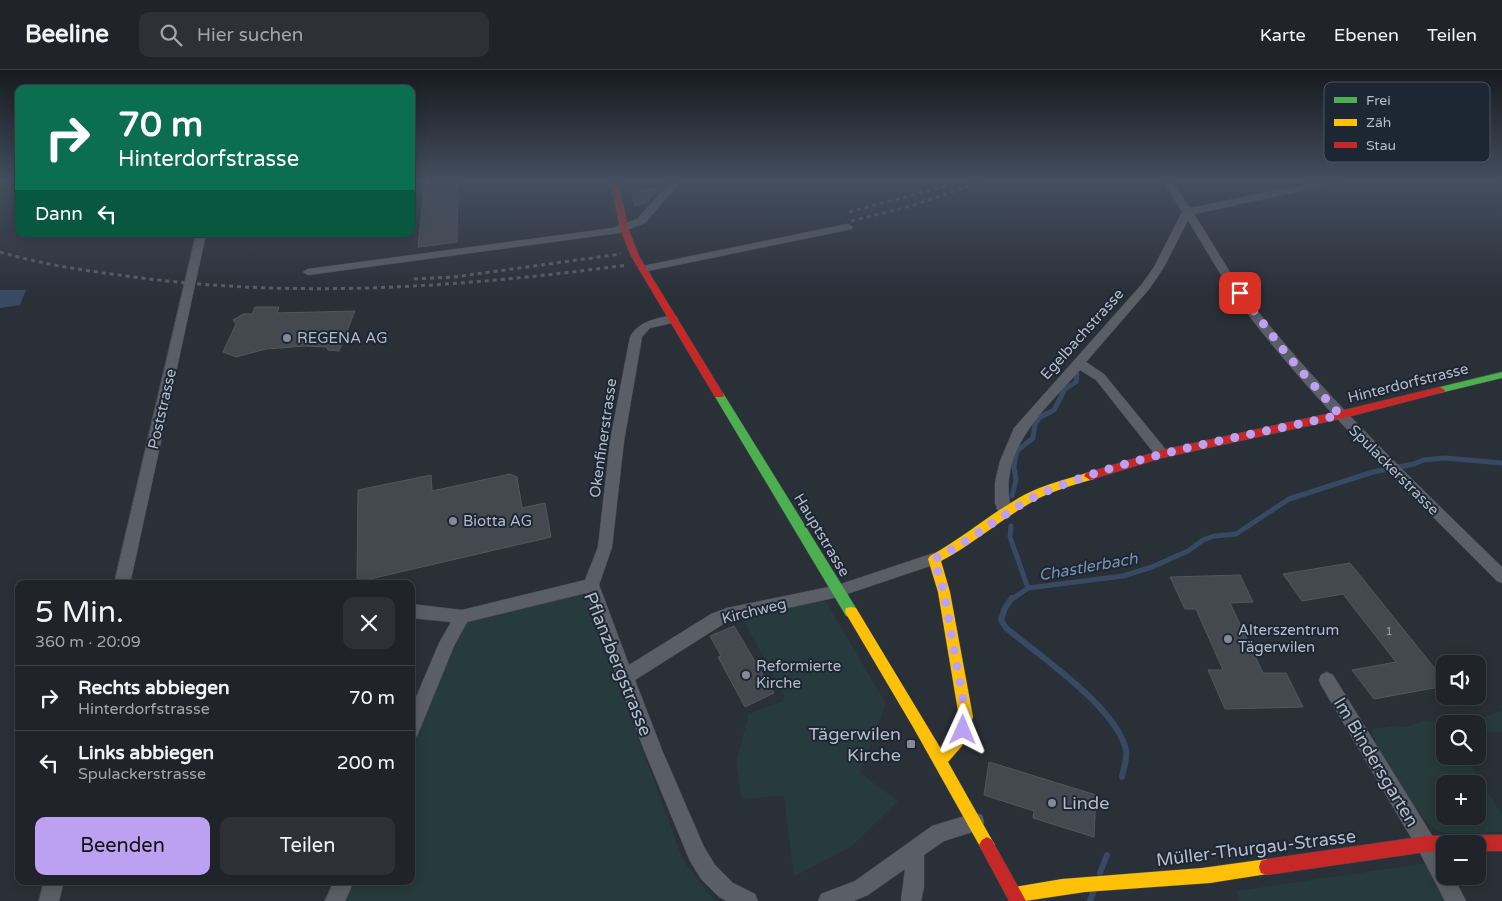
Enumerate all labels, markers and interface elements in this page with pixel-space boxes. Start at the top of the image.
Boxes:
search box [139,12,489,57]
text: Beeline [25,20,109,49]
icon: search [157,21,185,49]
text: Hier suchen [197,24,303,46]
text: Karte [1260,24,1306,46]
text: Ebenen [1334,24,1399,46]
text: Teilen [1427,24,1477,46]
legend [1324,82,1490,162]
text: Frei [1366,92,1391,109]
text: 70 m [118,104,203,146]
icon: right [35,105,100,170]
text: Zäh [1366,114,1391,131]
text: Stau [1366,137,1396,154]
text: Hinterdorfstrasse [118,146,299,172]
icon: left [93,200,121,228]
text: Dann [35,203,83,225]
pin [1219,272,1261,314]
icon: arrive [1226,279,1254,307]
street label: Egelbachstrasse [1036,285,1128,383]
place label: REGENA AG [297,329,388,347]
marker: REGENA AG [281,332,293,344]
street label: Hinterdorfstrasse [1346,359,1470,407]
street label: Poststrasse [144,367,180,451]
street label: Okenfinerstrasse [586,377,620,499]
street label: Spulackerstrasse [1345,421,1443,519]
street label: Hauptstrasse [790,490,854,580]
place label: Biotta AG [463,512,532,530]
marker: Biotta AG [447,515,459,527]
water label: Chastlerbach [1037,548,1140,586]
street label: Pflanzbergstrasse [579,589,657,739]
text: 5 Min. [35,594,124,631]
street label: Kirchweg [720,594,788,628]
button: close [343,597,395,649]
place label: Alterszentrum Tägerwilen [1238,621,1339,656]
house number: 1 [1385,624,1393,638]
text: 360 m · 20:09 [35,632,141,652]
marker: Alterszentrum Tägerwilen [1222,633,1234,645]
map controls [1436,655,1486,885]
button: sound [1436,655,1486,705]
place label: Reformierte Kirche [756,657,841,692]
marker: Reformierte Kirche [740,669,752,681]
text: Rechts abbiegen [78,677,230,699]
icon: right [35,684,63,712]
text: 70 m [349,687,395,709]
street label: Im Bindersgarten [1329,693,1423,831]
text: Hinterdorfstrasse [78,699,210,719]
position arrow [936,703,988,755]
button: search [1436,715,1486,765]
place label: Tägerwilen Kirche [809,723,901,766]
marker: Tägerwilen Kirche [905,738,917,750]
text: Links abbiegen [78,742,214,764]
icon: left [35,749,63,777]
text: 200 m [337,752,395,774]
text: Spulackerstrasse [78,764,206,784]
button: + [1436,775,1486,825]
place label: Linde [1062,792,1109,814]
marker: Linde [1046,797,1058,809]
button: Beenden [35,817,210,875]
button: Teilen [220,817,395,875]
street label: Müller-Thurgau-Strasse [1155,825,1357,871]
button: − [1436,835,1486,885]

